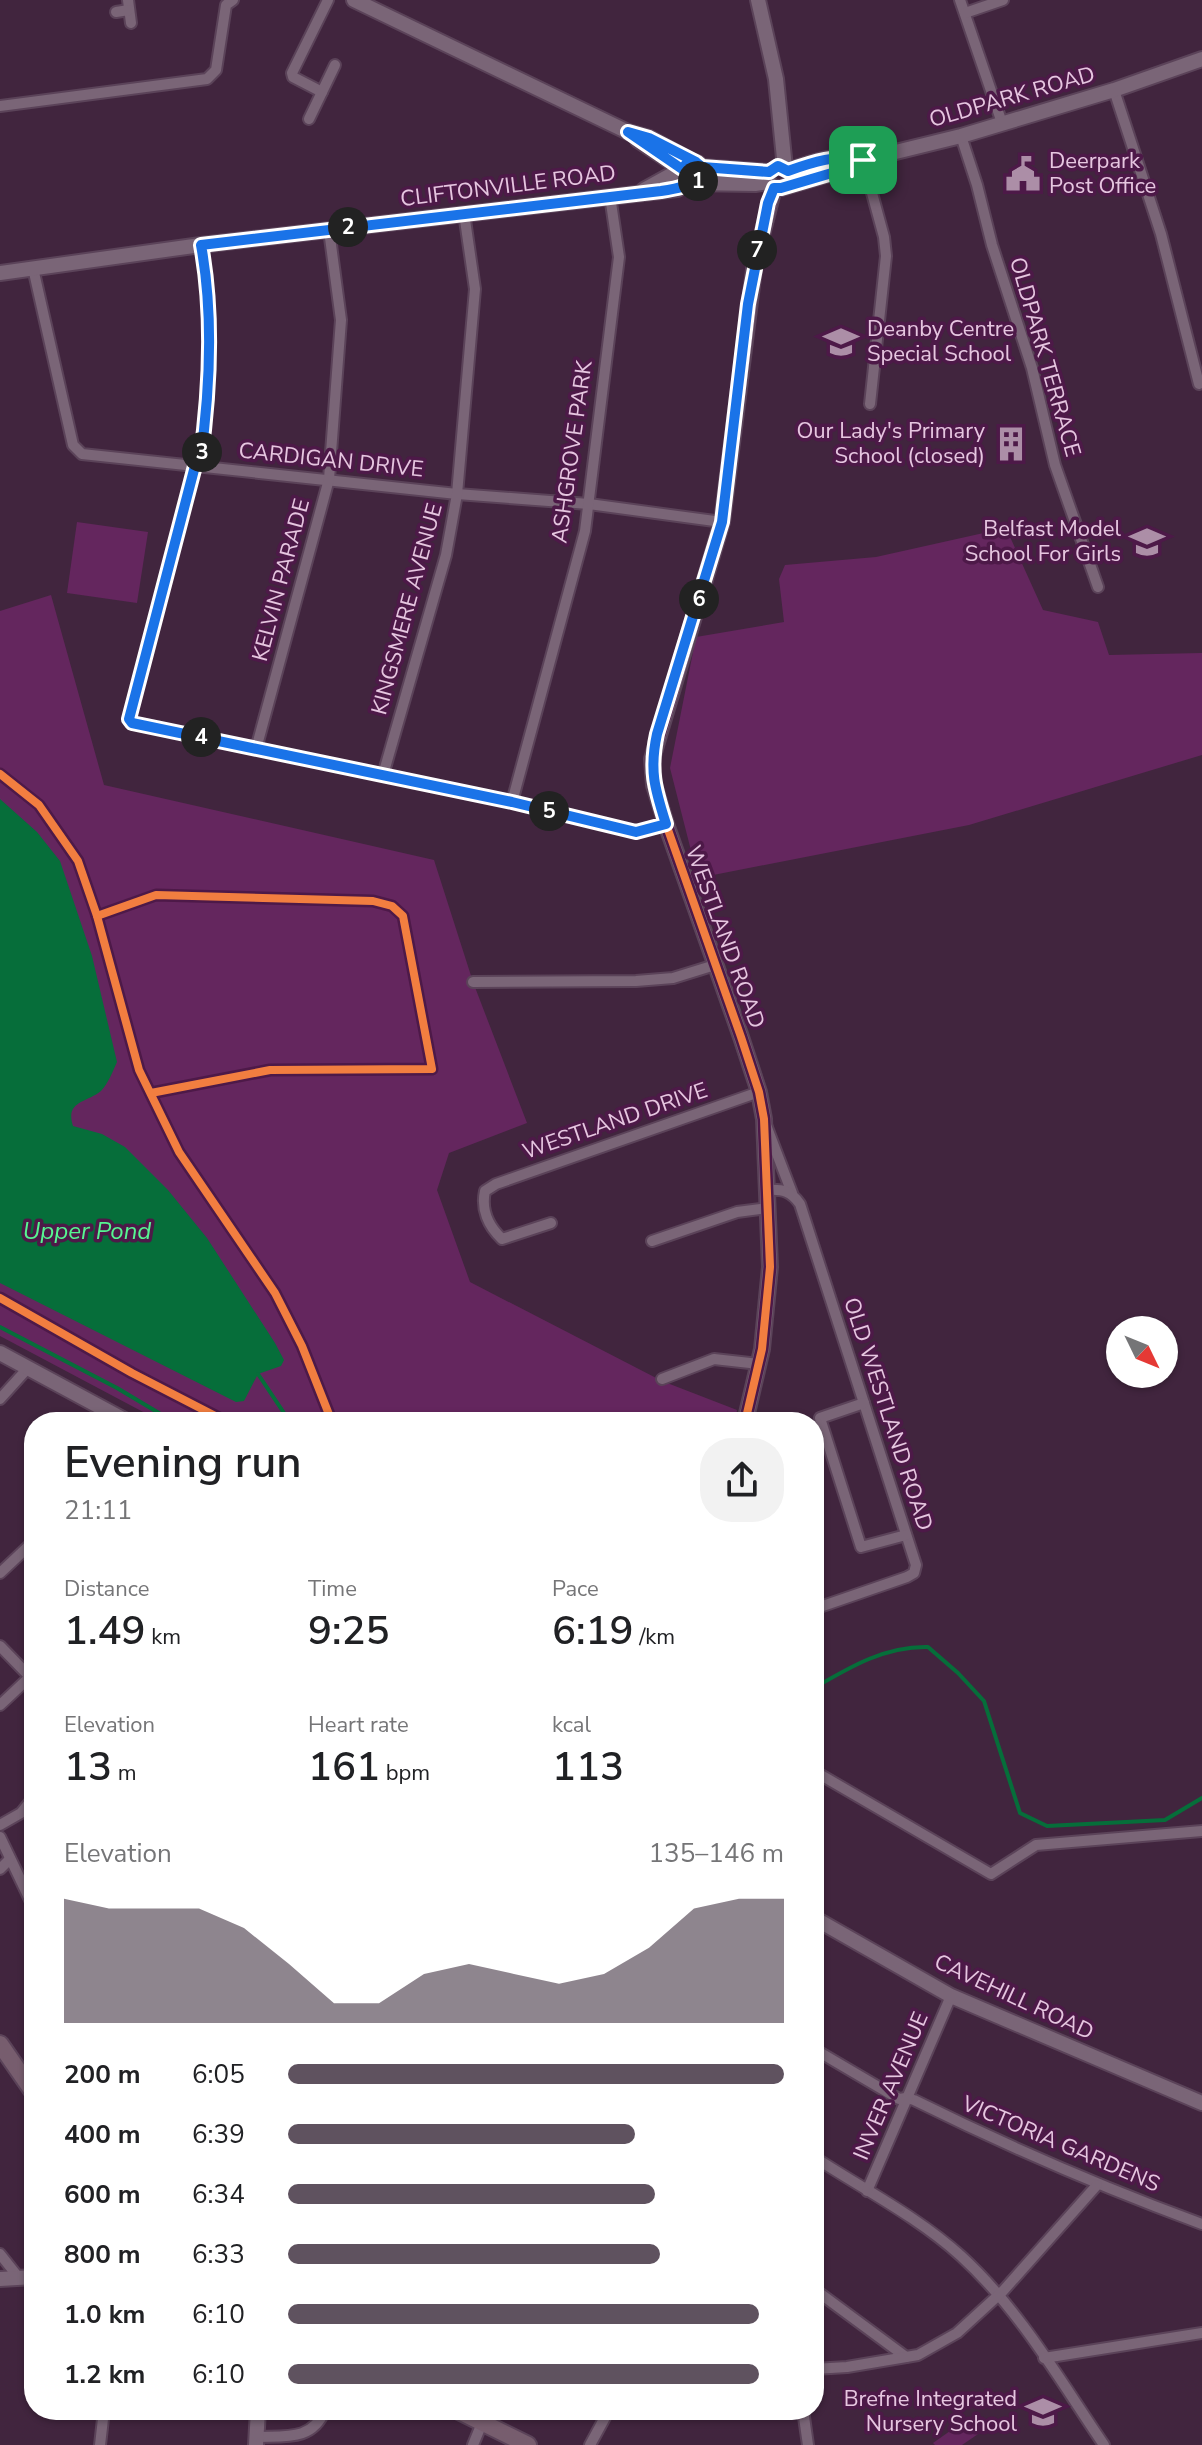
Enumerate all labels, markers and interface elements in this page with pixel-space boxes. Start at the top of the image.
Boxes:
street label: OLDPARK ROAD [926,59,1098,135]
pin [829,126,897,194]
icon: arrive [841,138,885,182]
place label: Deerpark Post Office [1049,146,1156,201]
public building icon: Deerpark Post Office [1004,155,1042,193]
street label: CLIFTONVILLE ROAD [399,158,617,214]
pin: 1 [678,161,718,201]
text: 1 [691,166,705,196]
pin: 2 [328,207,368,247]
text: 2 [341,212,355,242]
pin: 7 [737,230,777,270]
text: 7 [750,235,764,265]
street label: OLDPARK TERRACE [1002,254,1088,460]
place label: Deanby Centre Special School [867,314,1014,369]
school or university icon: Deanby Centre Special School [822,323,860,361]
street label: ASHGROVE PARK [544,358,600,545]
place label: Our Lady's Primary School (closed) [796,416,986,471]
building icon: Our Lady's Primary School (closed) [992,425,1030,463]
pin: 3 [182,432,222,472]
street label: CARDIGAN DRIVE [237,435,425,485]
text: 3 [195,437,209,467]
street label: KELVIN PARADE [245,495,317,665]
street label: KINGSMERE AVENUE [364,500,450,718]
place label: Belfast Model School For Girls [965,514,1121,569]
school or university icon: Belfast Model School For Girls [1128,523,1166,561]
pin: 6 [679,579,719,619]
text: 6 [692,584,706,614]
pin: 4 [181,717,221,757]
text: 4 [194,722,208,752]
pin: 5 [529,791,569,831]
text: 5 [542,796,556,826]
street label: WESTLAND ROAD [678,841,772,1033]
street label: WESTLAND DRIVE [519,1075,711,1167]
water label: Upper Pond [23,1215,151,1247]
street label: OLD WESTLAND ROAD [836,1294,940,1534]
north arrow [1106,1316,1178,1388]
map controls [1106,1316,1178,1388]
text: Evening run [64,1433,302,1493]
button: share [700,1438,784,1522]
text: 21:11 [64,1493,132,1528]
text: Distance [64,1574,149,1604]
text: Time [308,1574,357,1604]
text: Pace [552,1574,599,1604]
text: 1.49 [64,1604,145,1658]
text: 9:25 [308,1604,389,1658]
text: 6:19 [552,1604,633,1658]
text: km [145,1622,181,1652]
text: /km [633,1622,675,1652]
text: Elevation [64,1710,155,1740]
text: Heart rate [308,1710,409,1740]
text: kcal [552,1710,591,1740]
text: 13 [64,1740,112,1794]
text: 161 [308,1740,380,1794]
text: 113 [552,1740,624,1794]
text: m [112,1758,137,1788]
text: bpm [380,1758,430,1788]
text: Elevation [64,1836,172,1871]
text: 135–146 m [648,1836,784,1871]
street label: CAVEHILL ROAD [929,1947,1099,2047]
street label: INVER AVENUE [846,2007,936,2165]
text: 200 m [64,2057,141,2092]
text: 6:05 [192,2057,245,2092]
street label: VICTORIA GARDENS [957,2088,1165,2199]
text: 400 m [64,2117,141,2152]
text: 6:39 [192,2117,245,2152]
text: 600 m [64,2177,141,2212]
text: 6:34 [192,2177,245,2212]
text: 800 m [64,2237,141,2272]
text: 6:33 [192,2237,245,2272]
text: 1.0 km [64,2297,145,2332]
text: 6:10 [192,2297,245,2332]
text: 1.2 km [64,2357,145,2392]
text: 6:10 [192,2357,245,2392]
place label: Brefne Integrated Nursery School [844,2384,1017,2439]
school or university icon: Brefne Integrated Nursery School [1024,2393,1062,2431]

